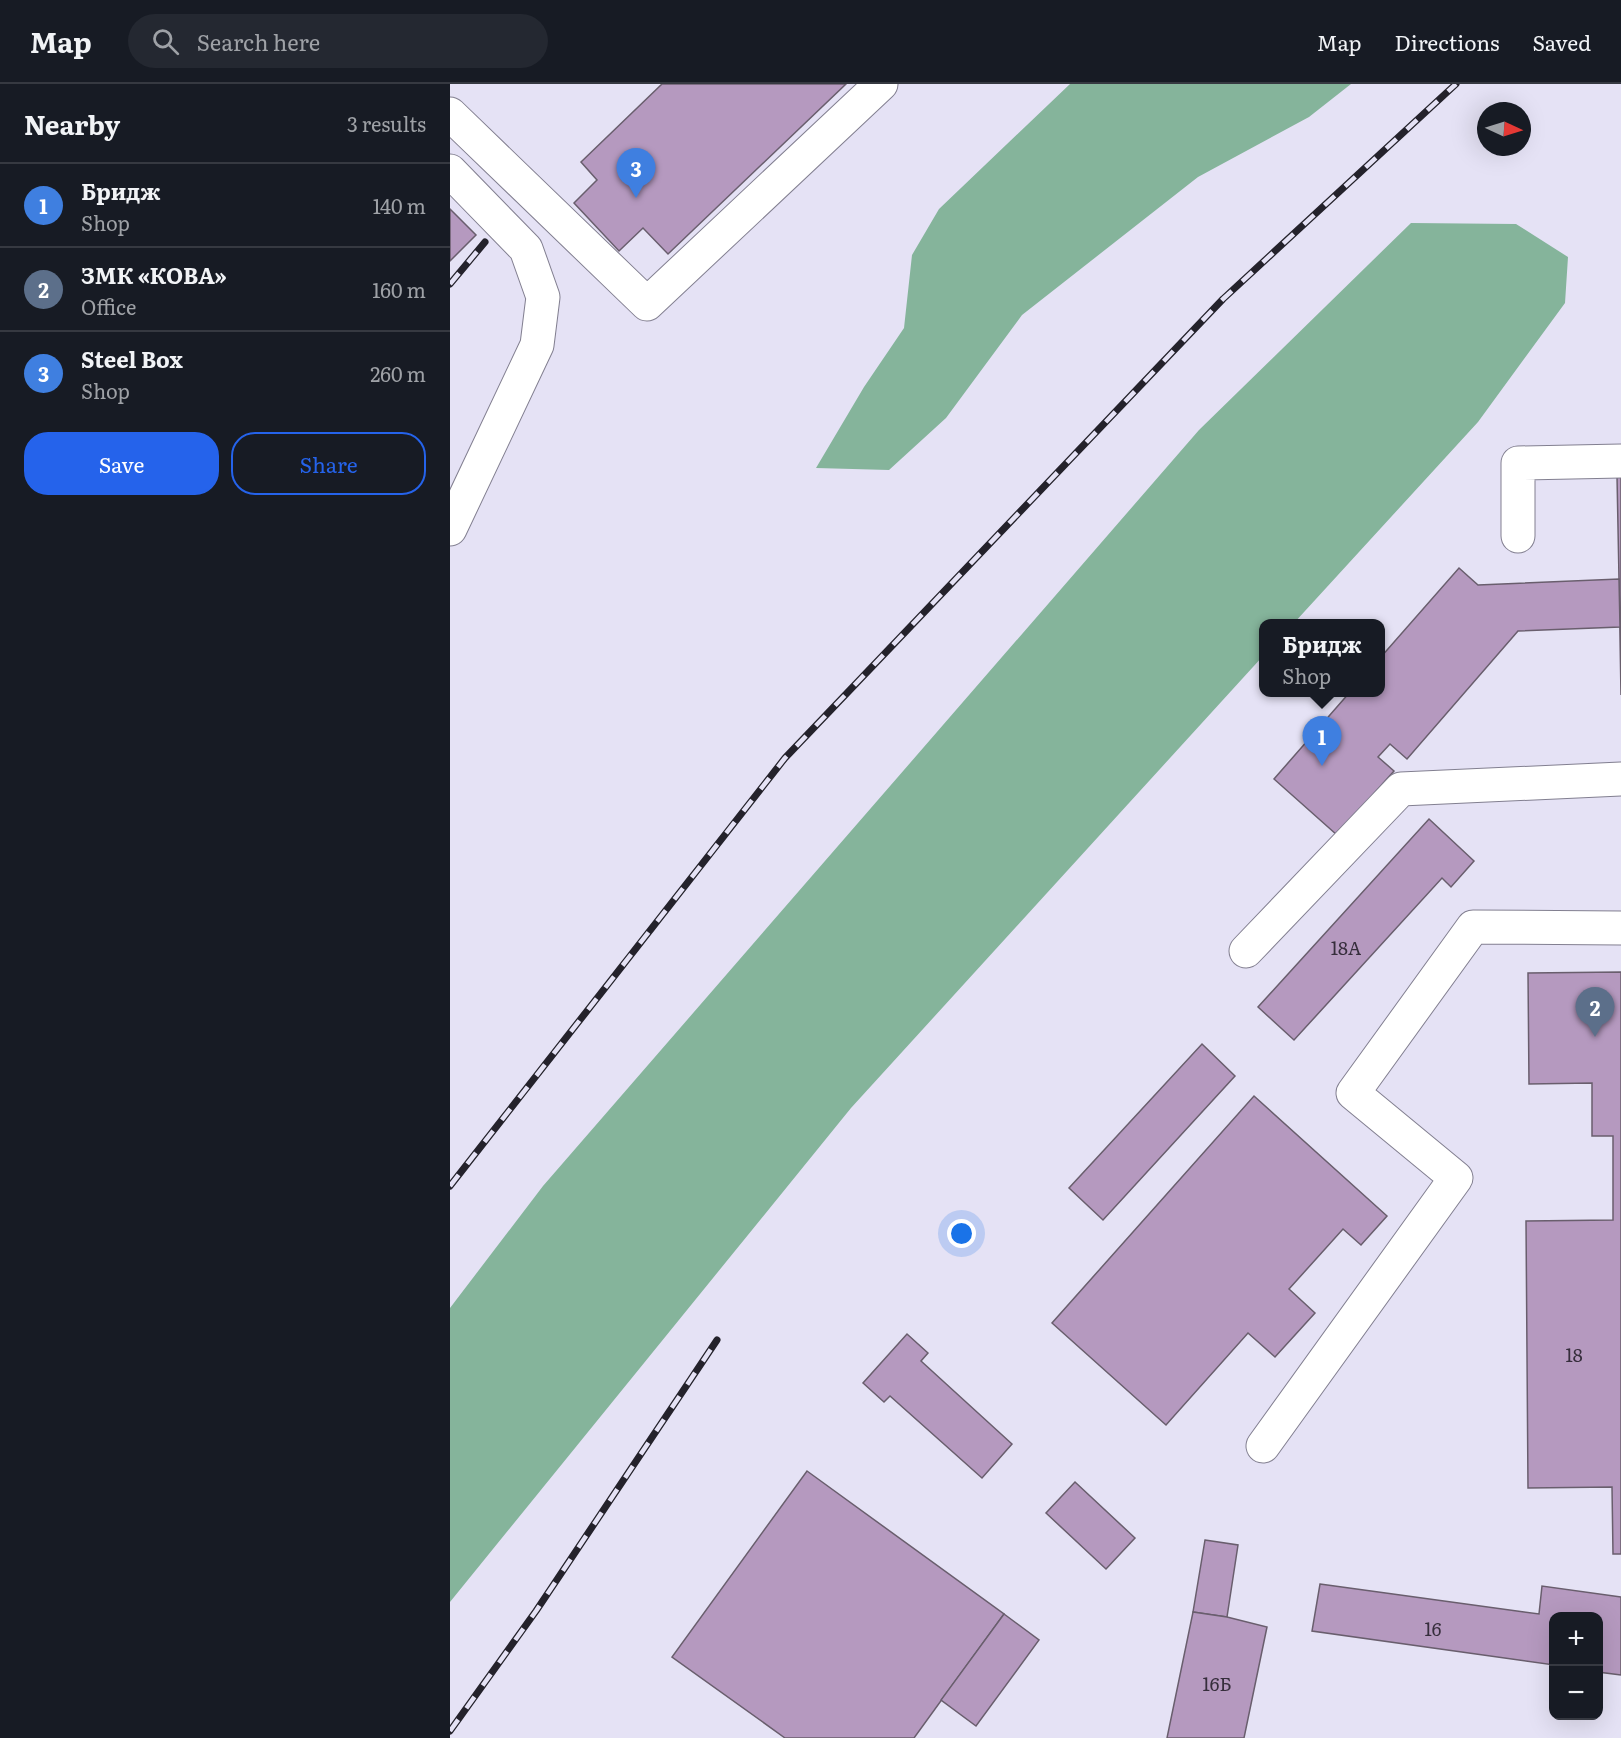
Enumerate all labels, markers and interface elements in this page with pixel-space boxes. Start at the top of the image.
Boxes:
search box [128,14,548,68]
text: Map [30,20,92,62]
icon: search [149,25,182,58]
text: Search here [197,25,320,58]
text: Map [1317,26,1362,57]
text: Directions [1395,26,1500,57]
text: Saved [1533,26,1591,57]
north arrow [1477,102,1531,156]
text: Nearby [24,104,120,143]
text: 3 results [347,108,426,138]
pin: 3 [616,148,656,198]
text: Бридж [81,174,161,207]
text: 1 [39,190,48,220]
text: 140 m [373,190,426,220]
text: Shop [81,207,130,237]
text: ЗМК «КОВА» [81,258,227,291]
text: 2 [38,274,49,304]
text: 160 m [372,274,426,304]
text: Office [81,291,136,321]
text: Steel Box [81,342,183,375]
text: 3 [38,358,49,388]
text: 260 m [370,358,426,388]
text: Shop [81,375,130,405]
button: Save [24,432,219,495]
button: Share [231,432,426,495]
popup [1259,619,1385,697]
text: Бридж [1282,627,1362,660]
text: Shop [1282,660,1331,690]
pin: 1 [1302,716,1342,766]
house number: 18А [1331,934,1361,961]
pin: 2 [1576,988,1614,1037]
your location [947,1219,976,1248]
house number: 18 [1565,1341,1583,1368]
map controls [1549,1612,1603,1720]
button: + [1549,1612,1603,1666]
house number: 16 [1425,1615,1442,1642]
button: − [1549,1666,1603,1720]
house number: 16Б [1203,1670,1231,1697]

